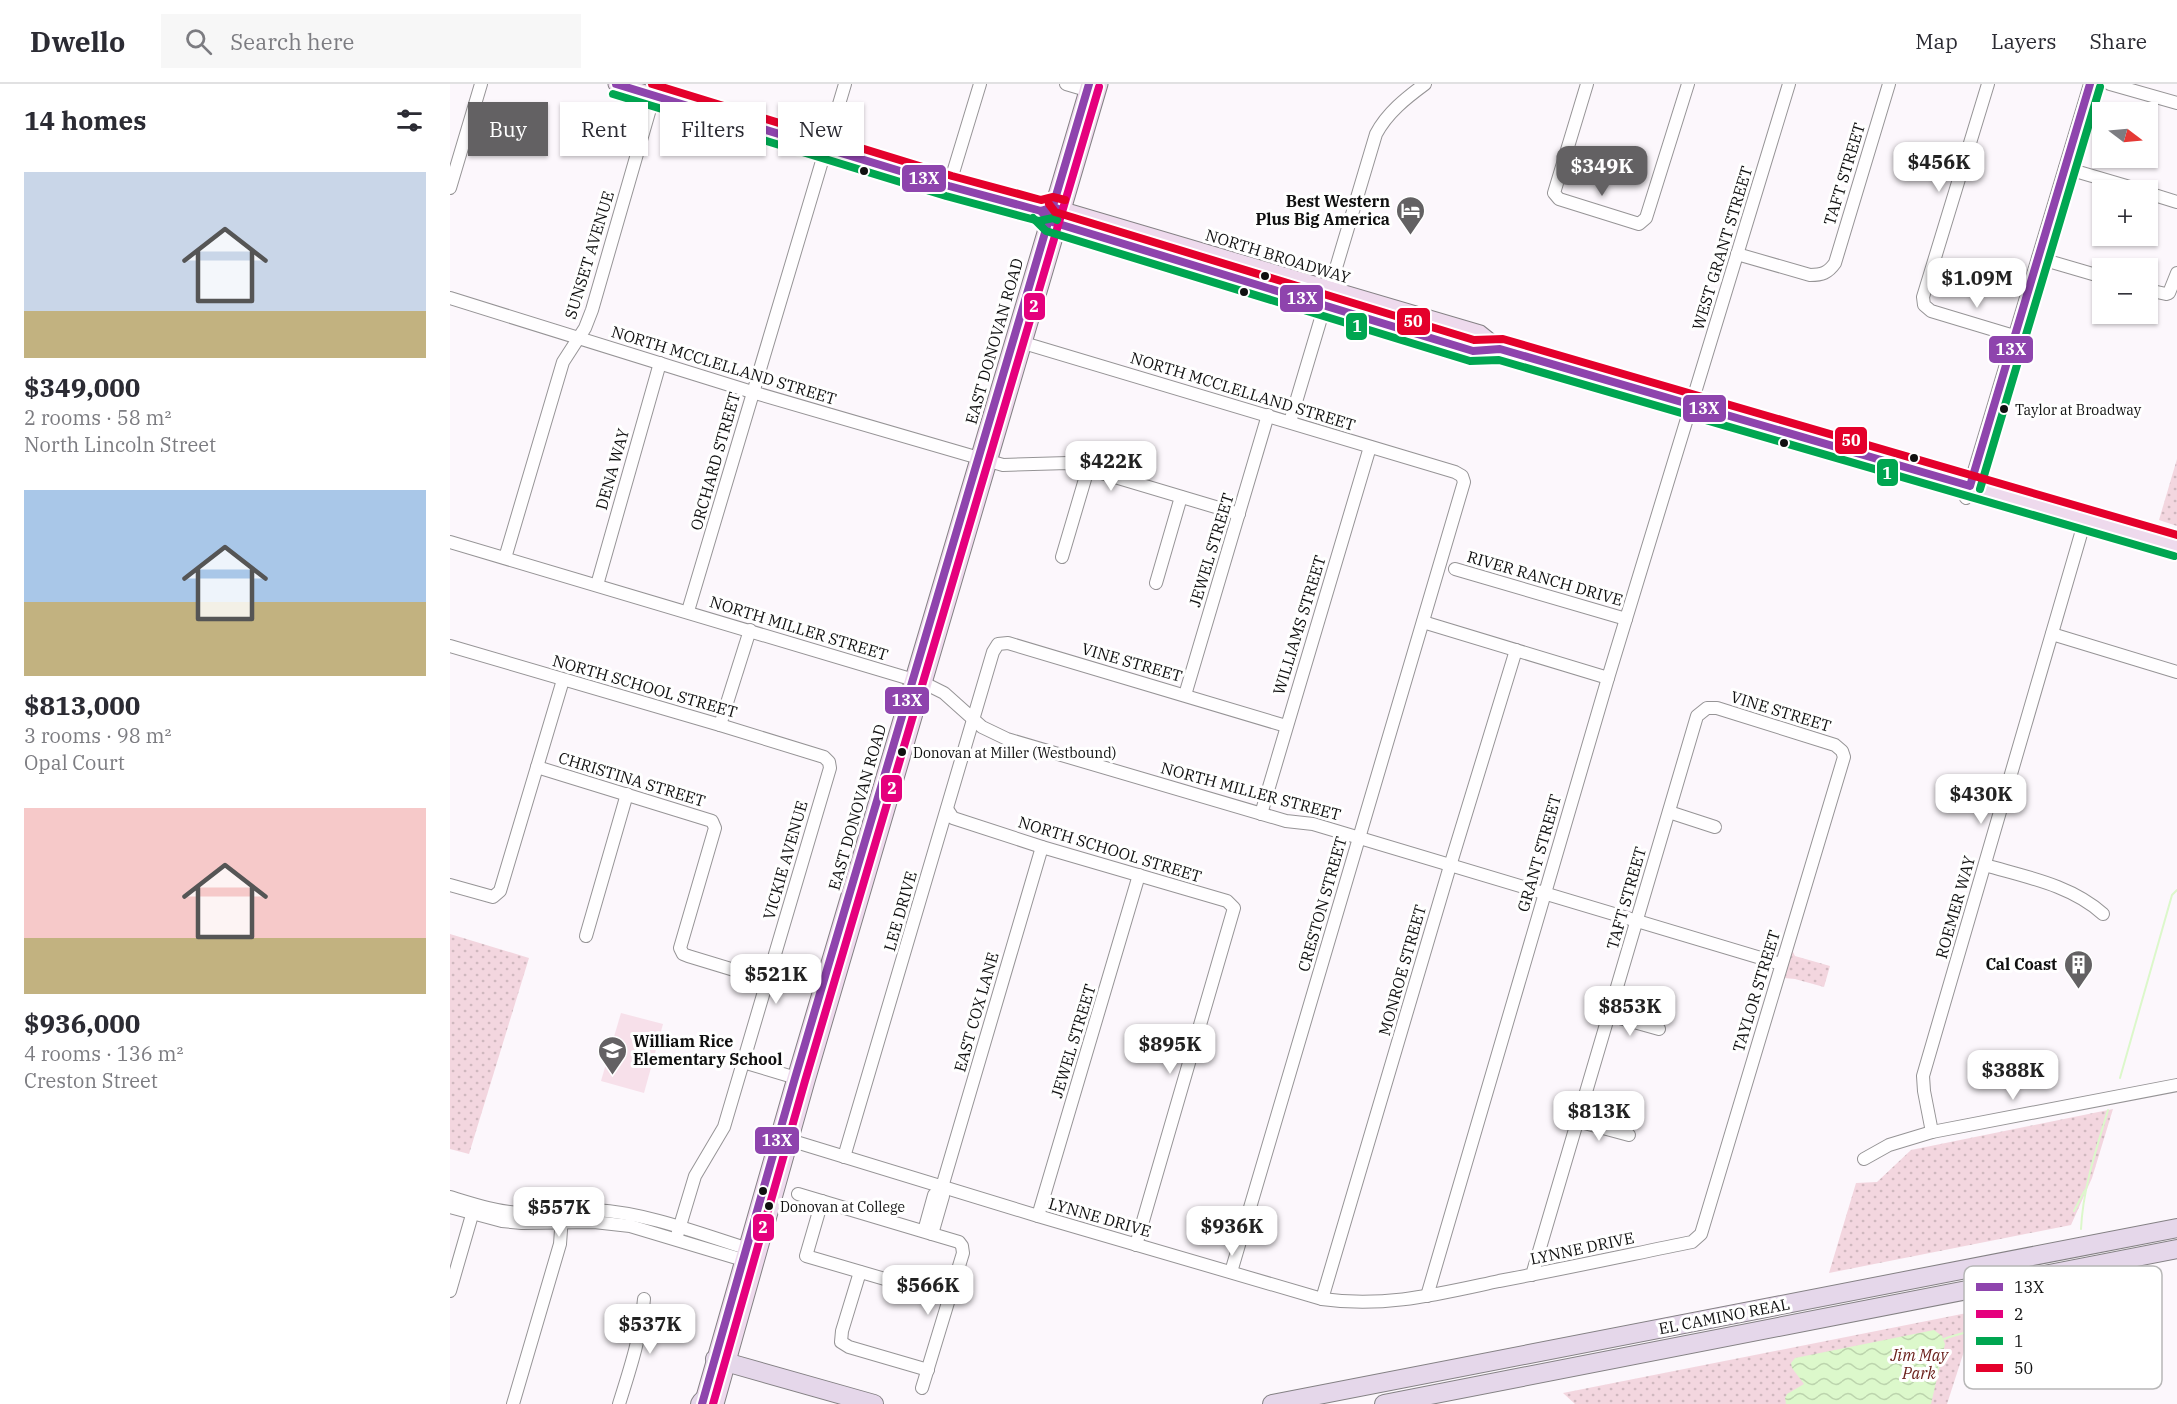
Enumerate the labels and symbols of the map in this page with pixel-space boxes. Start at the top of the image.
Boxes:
north arrow [2092,102,2158,168]
street label: TAFT STREET [1819,120,1869,228]
pin: $456K [1897,142,1981,193]
pin: $349K [1560,146,1644,197]
line badge: 13X [901,164,947,193]
street label: WEST GRANT STREET [1688,164,1756,332]
unlabelled marker [858,165,870,177]
text: 13X [909,168,940,188]
street label: SUNSET AVENUE [560,189,618,321]
place label: Best Western Plus Big America [1255,191,1390,229]
hotel icon: Best Western Plus Big America [1395,194,1427,236]
street label: NORTH BROADWAY [1203,224,1353,288]
street label: EAST DONOVAN ROAD [961,256,1027,426]
pin: $1.09M [1928,258,2026,309]
unlabelled marker [1259,270,1271,282]
line badge: 13X [1279,284,1324,313]
unlabelled marker [1238,286,1250,298]
text: 13X [1287,288,1318,308]
line badge: 2 [1023,292,1046,321]
text: 2 [1029,296,1039,316]
line badge: 50 [1396,307,1431,336]
text: 50 [1403,311,1423,331]
line badge: 1 [1345,312,1368,341]
text: 1 [1352,316,1362,336]
street label: NORTH MCCLELLAND STREET [609,321,839,409]
line badge: 13X [1988,335,2034,364]
text: 13X [1996,339,2027,359]
street label: NORTH MCCLELLAND STREET [1128,347,1358,435]
street label: ORCHARD STREET [686,389,744,533]
line badge: 13X [1682,394,1727,423]
text: 13X [1689,398,1720,418]
place label: Taylor at Broadway [2015,401,2142,419]
marker: Taylor at Broadway [1998,403,2010,415]
street label: DENA WAY [591,426,633,512]
line badge: 50 [1834,426,1868,455]
text: 50 [1841,430,1861,450]
unlabelled marker [1778,437,1790,449]
pin: $422K [1069,441,1153,492]
unlabelled marker [1908,452,1920,464]
line badge: 1 [1876,458,1899,487]
text: 1 [1882,463,1892,483]
street label: JEWEL STREET [1184,491,1238,609]
street label: RIVER RANCH DRIVE [1465,546,1625,610]
street label: WILLIAMS STREET [1268,553,1330,697]
street label: NORTH MILLER STREET [707,591,891,665]
street label: VINE STREET [1079,638,1185,686]
street label: NORTH SCHOOL STREET [550,650,740,722]
line badge: 13X [884,686,930,715]
street label: VINE STREET [1728,686,1834,736]
text: 13X [892,690,923,710]
street label: EAST DONOVAN ROAD [824,722,890,892]
place label: Donovan at Miller (Westbound) [913,744,1116,762]
marker: Donovan at Miller (Westbound) [896,746,908,758]
street label: CHRISTINA STREET [556,747,708,811]
street label: NORTH MILLER STREET [1159,757,1343,825]
line badge: 2 [880,774,903,803]
pin: $430K [1939,774,2023,825]
text: 2 [887,778,897,798]
street label: GRANT STREET [1513,792,1565,914]
street label: VICKIE AVENUE [758,798,812,922]
street label: NORTH SCHOOL STREET [1016,812,1204,886]
street label: CRESTON STREET [1293,834,1351,974]
street label: TAFT STREET [1602,844,1650,952]
street label: ROEMER WAY [1931,853,1979,961]
street label: LEE DRIVE [879,869,921,953]
street label: MONROE STREET [1374,902,1430,1038]
street label: TAYLOR STREET [1728,928,1784,1054]
building icon: Cal Coast [2062,948,2094,990]
street label: EAST COX LANE [949,950,1003,1074]
pin: $521K [734,954,818,1005]
place label: Cal Coast [1985,954,2057,974]
street label: JEWEL STREET [1046,982,1100,1100]
pin: $853K [1588,986,1672,1037]
pin: $895K [1128,1024,1212,1075]
place label: William Rice Elementary School [633,1031,782,1069]
school or university icon: William Rice Elementary School [596,1034,628,1076]
pin: $388K [1971,1050,2055,1101]
pin: $813K [1557,1091,1641,1142]
line badge: 13X [754,1126,800,1155]
text: 13X [762,1130,793,1150]
unlabelled marker [757,1185,769,1197]
pin: $557K [517,1187,601,1238]
street label: LYNNE DRIVE [1046,1193,1154,1241]
place label: Donovan at College [780,1198,905,1216]
marker: Donovan at College [763,1200,775,1212]
pin: $936K [1190,1206,1274,1257]
line badge: 2 [752,1213,775,1242]
text: 2 [758,1217,768,1237]
street label: LYNNE DRIVE [1528,1227,1636,1269]
pin: $566K [886,1265,970,1316]
legend [1964,1266,2162,1389]
text: 13X [2014,1277,2044,1297]
street label: EL CAMINO REAL [1657,1293,1791,1339]
pin: $537K [608,1304,692,1355]
text: 2 [2014,1304,2024,1324]
text: 1 [2014,1331,2024,1351]
park label: Jim May Park [1889,1345,1949,1383]
text: 50 [2014,1358,2033,1378]

